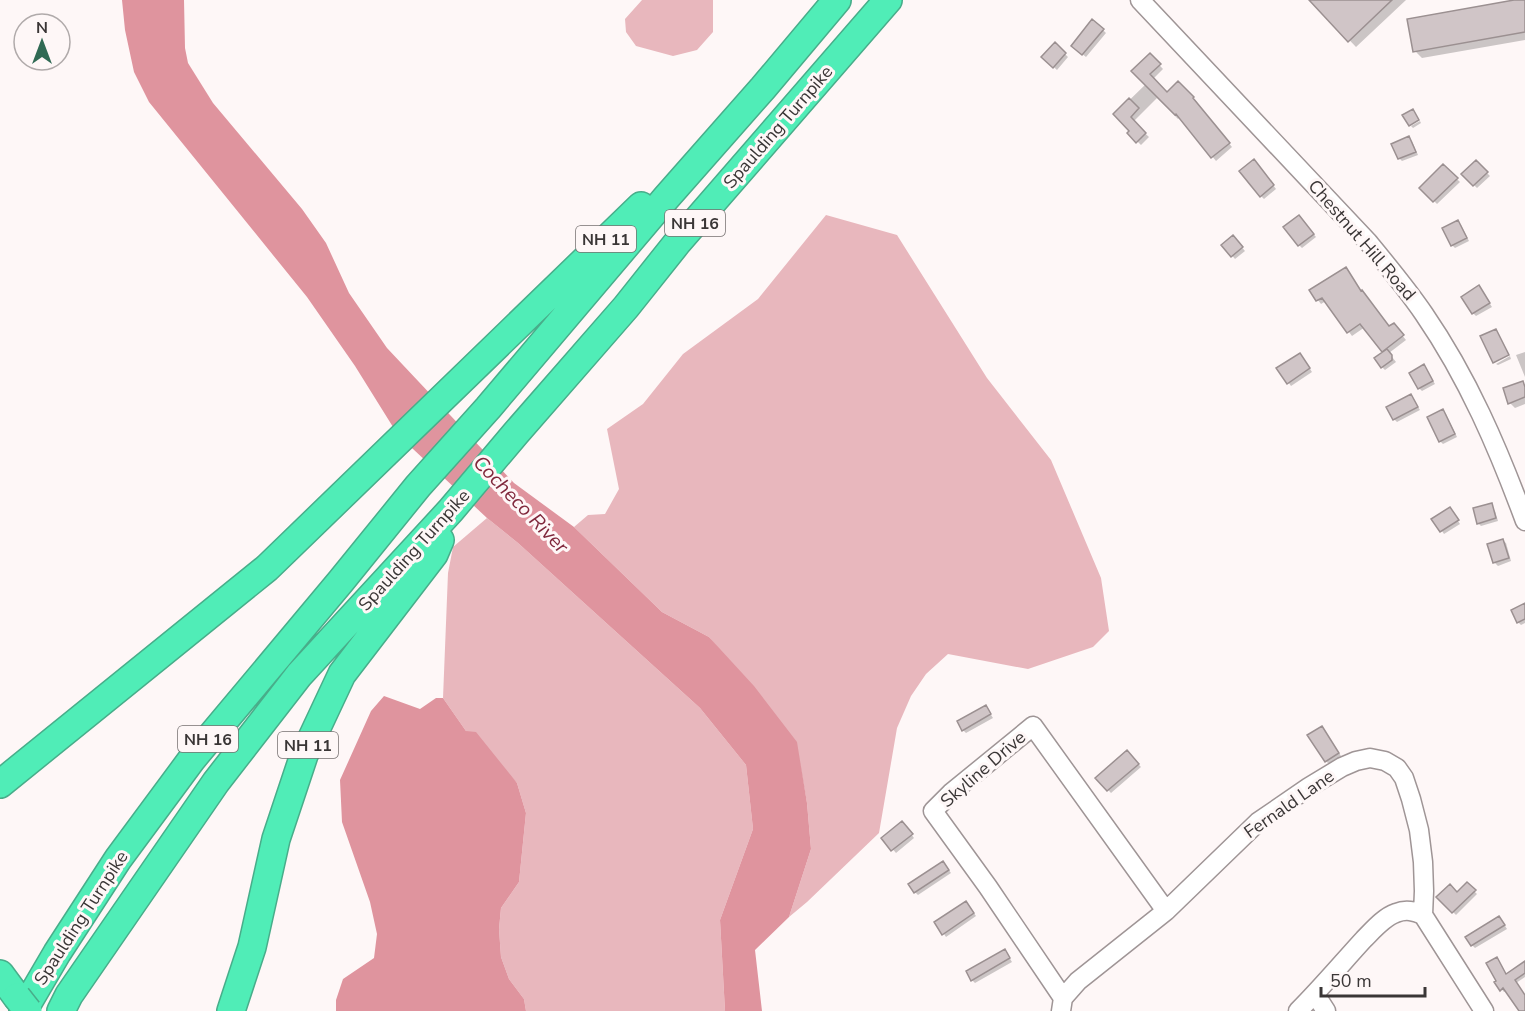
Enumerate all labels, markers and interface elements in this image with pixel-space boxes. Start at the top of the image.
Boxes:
north arrow [12,12,72,72]
text: N [36,17,48,39]
street label: Spaulding Turnpike [718,60,838,194]
street label: Chestnut Hill Road [1303,174,1421,306]
road number: NH 16 [665,210,725,236]
road number: NH 11 [576,226,636,252]
water label: Cocheco River [467,449,575,560]
street label: Spaulding Turnpike [353,484,475,616]
street label: Skyline Drive [935,725,1031,813]
road number: NH 16 [178,726,238,752]
road number: NH 11 [278,732,338,758]
street label: Fernald Lane [1239,764,1339,844]
street label: Spaulding Turnpike [29,846,133,990]
scale bar [1321,960,1424,998]
text: 50 m [1330,969,1372,993]

